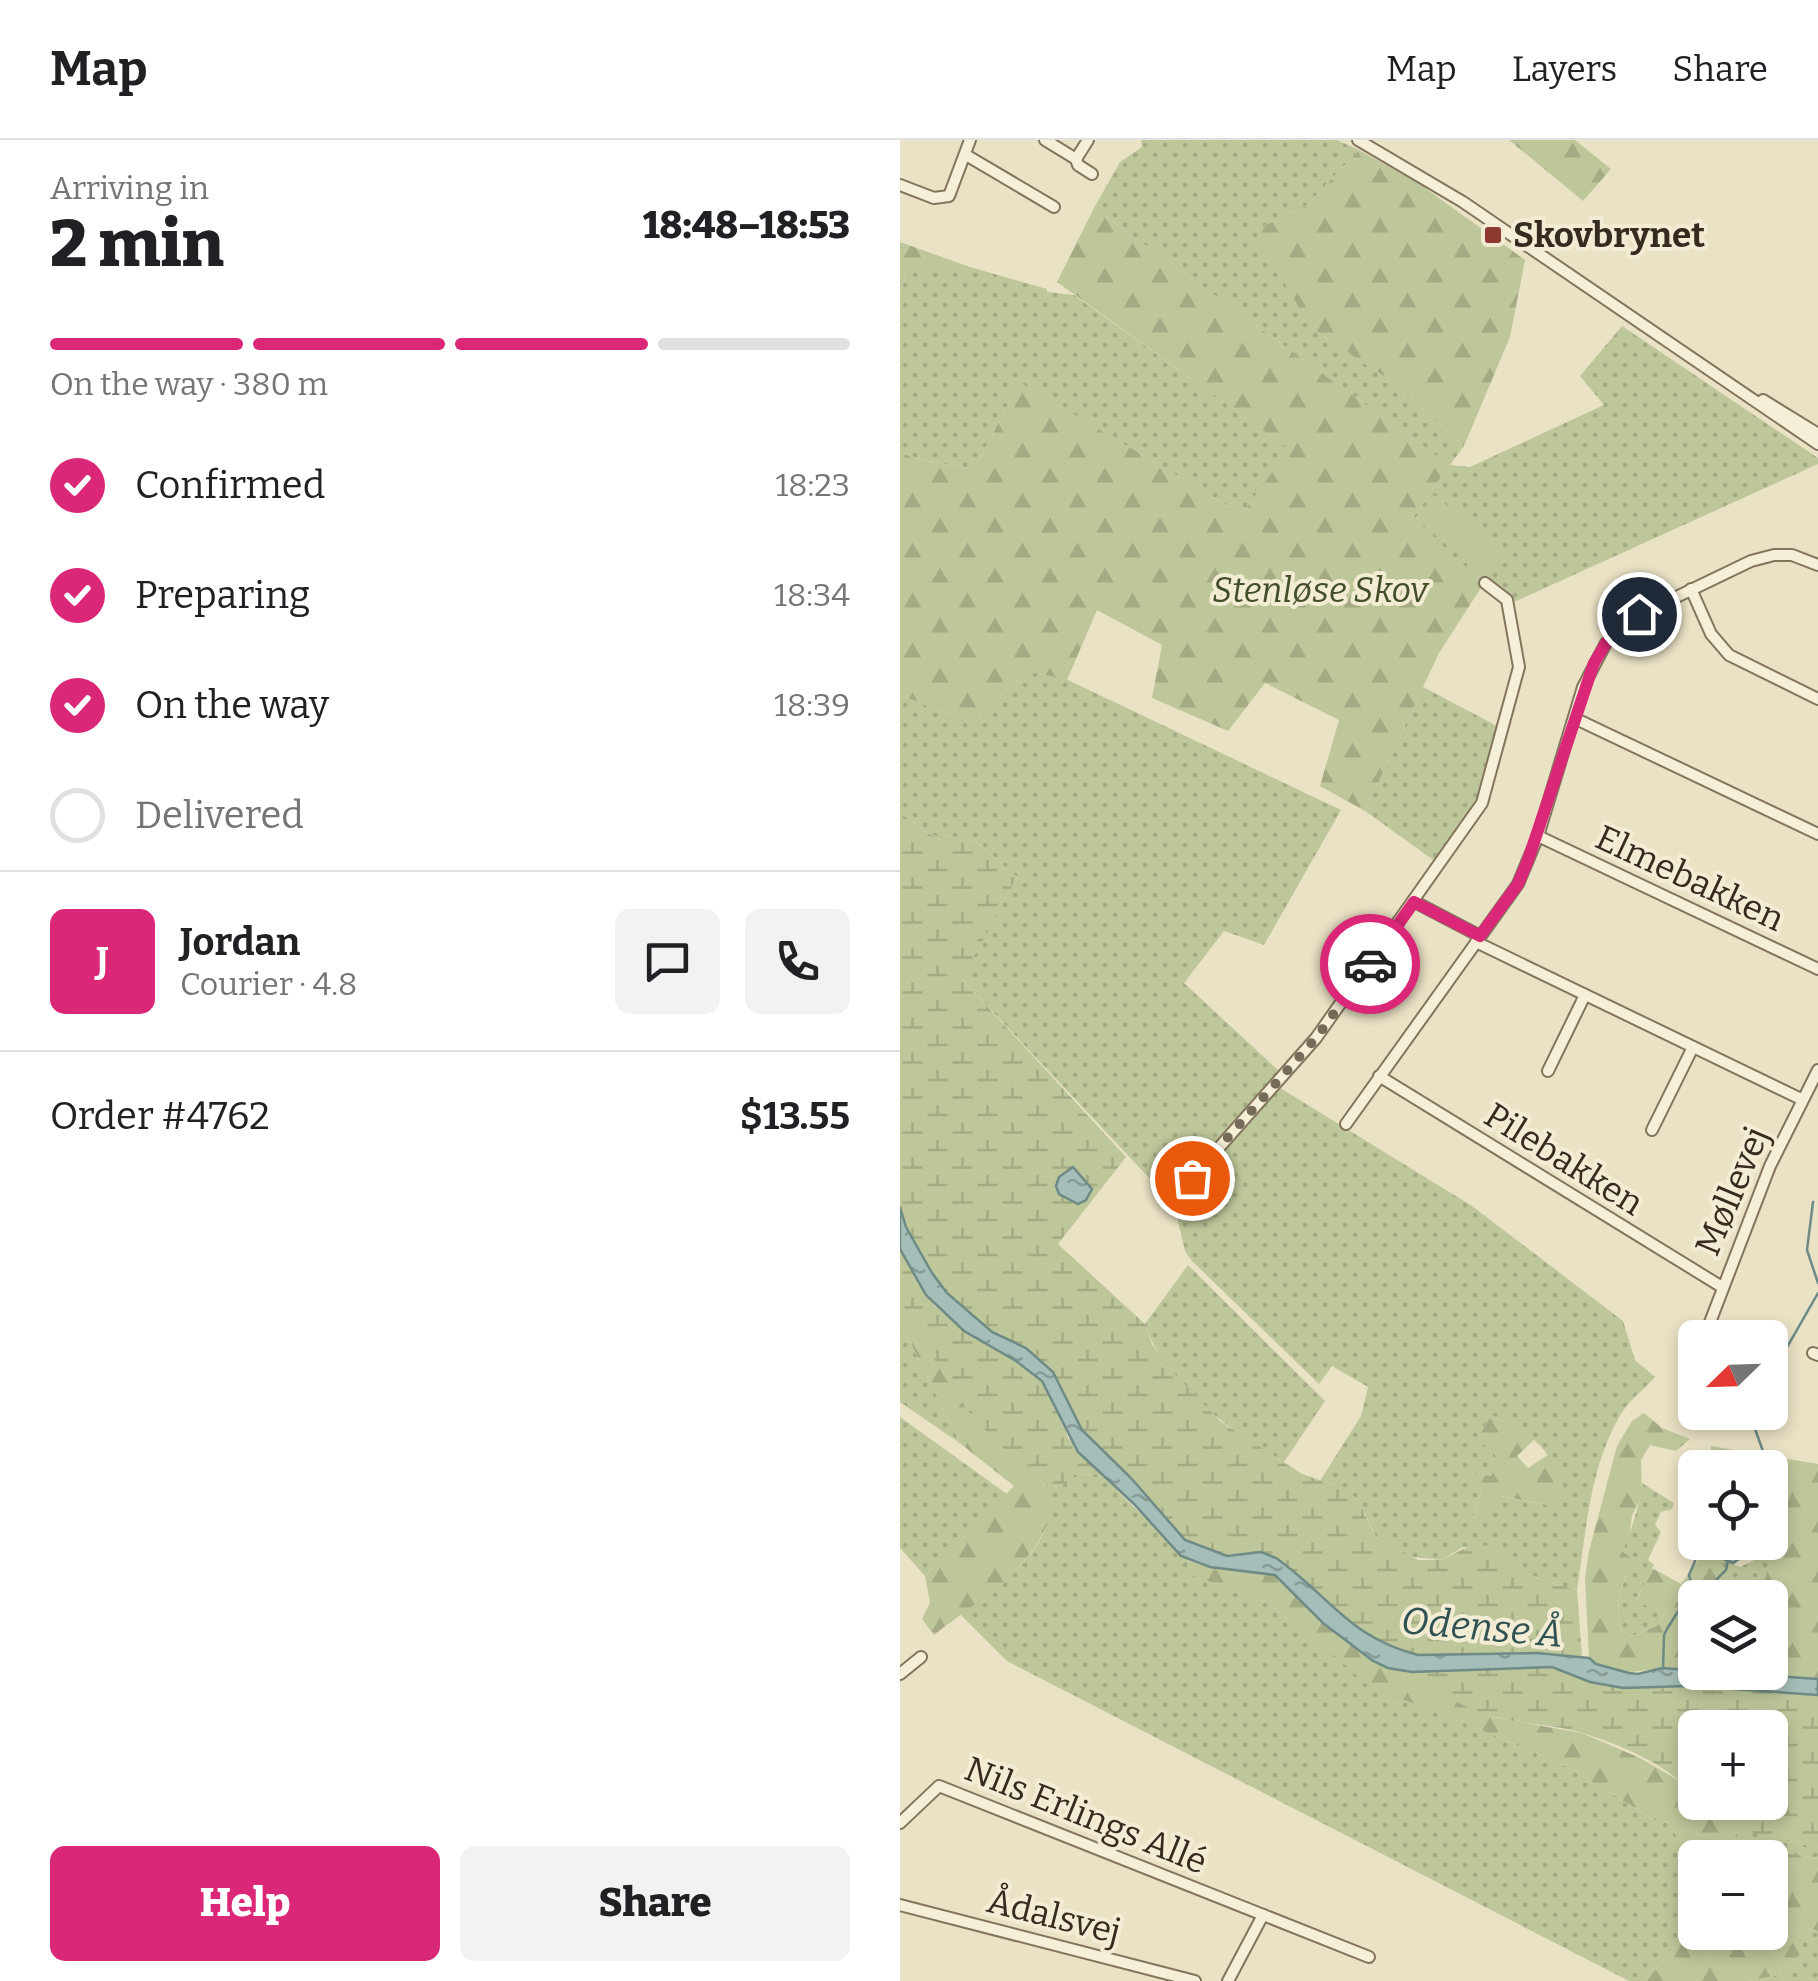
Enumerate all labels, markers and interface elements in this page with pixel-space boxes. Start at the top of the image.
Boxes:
text: Map [50,40,147,98]
text: Map [1386,48,1457,90]
text: Layers [1512,48,1617,90]
text: Share [1672,48,1768,90]
text: Arriving in [50,169,209,207]
text: 18:48–18:53 [643,202,850,248]
text: 2 min [50,205,224,283]
place label: Skovbrynet [1513,214,1705,256]
marker: Skovbrynet [1482,224,1504,246]
text: On the way · 380 m [50,365,328,403]
icon: check [50,458,105,513]
text: Confirmed [135,462,325,508]
text: 18:23 [775,466,850,504]
icon: check [50,568,105,623]
park label: Stenløse Skov [1212,569,1430,611]
text: Preparing [135,572,310,618]
pin [1597,572,1682,657]
text: 18:34 [774,576,850,614]
icon: home [1612,587,1667,642]
icon: check [50,678,105,733]
text: On the way [135,682,329,728]
text: 18:39 [774,686,850,724]
text: Delivered [135,792,304,838]
street label: Elmebakken [1589,816,1791,940]
button: chat [615,909,720,1014]
button: phone [745,909,850,1014]
courier [1320,914,1420,1014]
text: Jordan [180,919,300,965]
icon: car [1343,937,1398,992]
text: J [96,938,109,984]
text: Courier · 4.8 [180,965,357,1003]
text: Order #4762 [50,1093,270,1139]
text: $13.55 [740,1093,850,1139]
street label: Pilebakken [1477,1094,1651,1224]
street label: Møllevej [1686,1121,1778,1261]
pin [1150,1136,1235,1221]
icon: bag [1165,1151,1220,1206]
north arrow [1678,1320,1788,1430]
map controls [1678,1320,1788,1950]
button: locate [1678,1450,1788,1560]
button: layers [1678,1580,1788,1690]
water label: Odense Å [1399,1597,1565,1657]
button: + [1678,1710,1788,1820]
street label: Nils Erlings Allé [959,1747,1213,1883]
button: − [1678,1840,1788,1950]
button: Help [50,1846,440,1961]
button: Share [460,1846,850,1961]
street label: Ådalsvej [983,1878,1125,1953]

